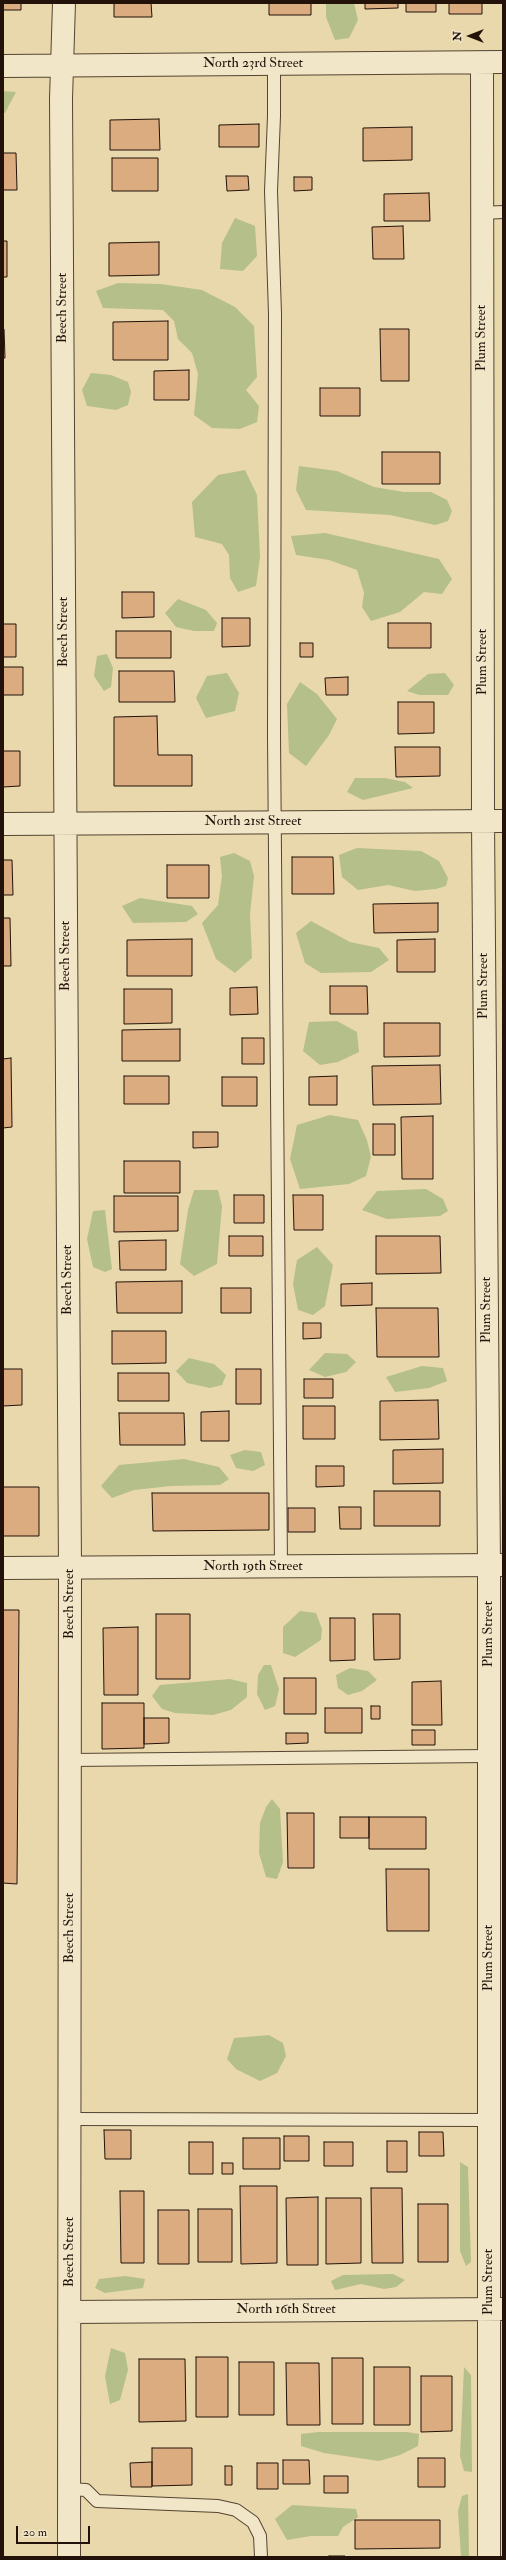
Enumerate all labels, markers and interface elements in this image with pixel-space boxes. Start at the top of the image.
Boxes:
north arrow [450,16,490,56]
text: N [451,31,464,41]
street label: North 23rd Street [203,56,303,72]
street label: Beech Street [55,273,71,343]
street label: Plum Street [474,305,490,371]
street label: Beech Street [56,597,72,667]
street label: Plum Street [475,629,491,695]
street label: North 21st Street [204,814,302,830]
street label: Beech Street [58,921,74,991]
street label: Plum Street [476,953,492,1019]
street label: Beech Street [60,1245,76,1315]
street label: Plum Street [479,1277,495,1343]
street label: North 19th Street [203,1559,303,1575]
street label: Beech Street [62,1569,78,1639]
street label: Plum Street [481,1601,497,1667]
street label: Beech Street [62,1893,78,1963]
street label: Plum Street [481,1925,497,1991]
street label: Beech Street [62,2217,78,2287]
street label: Plum Street [481,2249,497,2315]
street label: North 16th Street [236,2302,336,2318]
scale bar [18,2518,92,2544]
text: 20 m [23,2525,47,2540]

